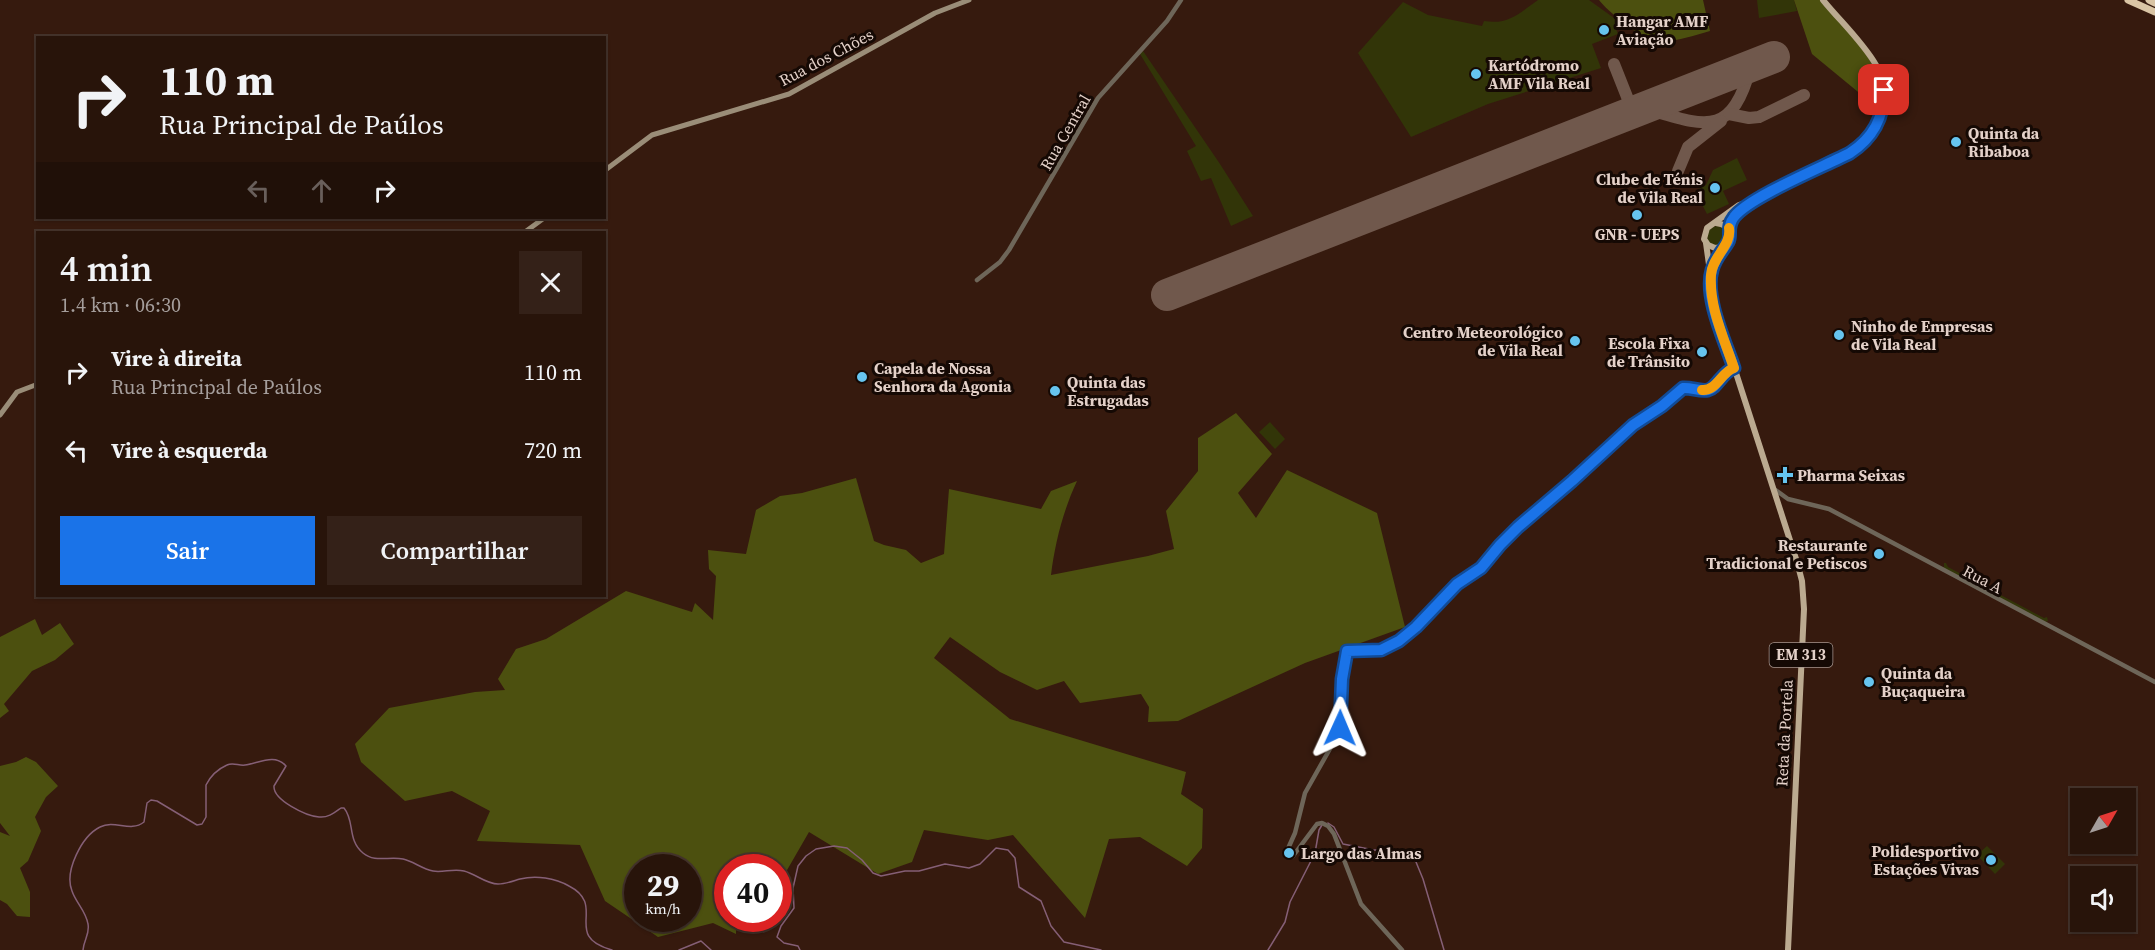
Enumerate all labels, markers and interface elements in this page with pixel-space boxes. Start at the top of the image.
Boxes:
place label: Hangar AMF Aviação [1616,10,1708,50]
street label: Rua dos Chões [775,23,877,91]
marker: Hangar AMF Aviação [1597,23,1611,37]
text: 110 m [159,51,274,109]
place label: Kartódromo AMF Vila Real [1488,54,1590,94]
icon: right [60,60,138,138]
pin [1858,64,1909,115]
marker: Kartódromo AMF Vila Real [1469,67,1483,81]
icon: arrive [1867,73,1900,106]
street label: Rua Central [1034,90,1096,174]
text: Rua Principal de Paúlos [159,106,444,143]
place label: Quinta da Ribaboa [1968,122,2040,162]
marker: Quinta da Ribaboa [1949,135,1963,149]
place label: Clube de Ténis de Vila Real [1596,168,1703,208]
icon: left [242,174,275,207]
icon: ahead [305,174,338,207]
icon: right [368,174,401,207]
marker: Clube de Ténis de Vila Real [1708,181,1722,195]
marker: GNR - UEPS [1630,208,1644,222]
place label: GNR - UEPS [1595,223,1680,245]
text: 4 min [60,244,152,293]
button: close [519,251,582,314]
text: 1.4 km · 06:30 [60,291,181,319]
place label: Ninho de Empresas de Vila Real [1851,315,1993,355]
place label: Centro Meteorológico de Vila Real [1403,321,1563,361]
marker: Ninho de Empresas de Vila Real [1832,328,1846,342]
place label: Escola Fixa de Trânsito [1607,332,1690,372]
marker: Centro Meteorológico de Vila Real [1568,334,1582,348]
text: Vire à direita [111,343,242,373]
marker: Escola Fixa de Trânsito [1695,345,1709,359]
icon: right [60,356,93,389]
text: 110 m [524,357,582,387]
place label: Capela de Nossa Senhora da Agonia [874,357,1012,397]
marker: Capela de Nossa Senhora da Agonia [855,370,869,384]
place label: Quinta das Estrugadas [1067,371,1149,411]
text: Rua Principal de Paúlos [111,373,322,401]
marker: Quinta das Estrugadas [1048,384,1062,398]
icon: left [60,434,93,467]
text: Vire à esquerda [111,435,267,465]
text: 720 m [524,435,582,465]
place label: Pharma Seixas [1797,464,1905,486]
marker: Pharma Seixas [1778,468,1792,482]
button: Sair [60,516,315,585]
button: Compartilhar [327,516,582,585]
place label: Restaurante Tradicional e Petiscos [1706,534,1867,574]
marker: Restaurante Tradicional e Petiscos [1872,547,1886,561]
street label: Rua A [1959,559,2007,599]
road number: EM 313 [1770,643,1832,667]
place label: Quinta da Buçaqueira [1881,662,1966,702]
marker: Quinta da Buçaqueira [1862,675,1876,689]
street label: Reta da Portela [1770,678,1798,787]
position arrow [1308,696,1372,760]
north arrow [2070,788,2136,854]
map controls [2070,788,2136,932]
place label: Polidesportivo Estações Vivas [1871,840,1979,880]
place label: Largo das Almas [1301,842,1422,864]
marker: Largo das Almas [1282,846,1296,860]
marker: Polidesportivo Estações Vivas [1984,853,1998,867]
speed limit sign: 40 [714,854,792,932]
text: 29 [647,865,679,906]
button: sound [2070,866,2136,932]
text: km/h [645,898,681,919]

